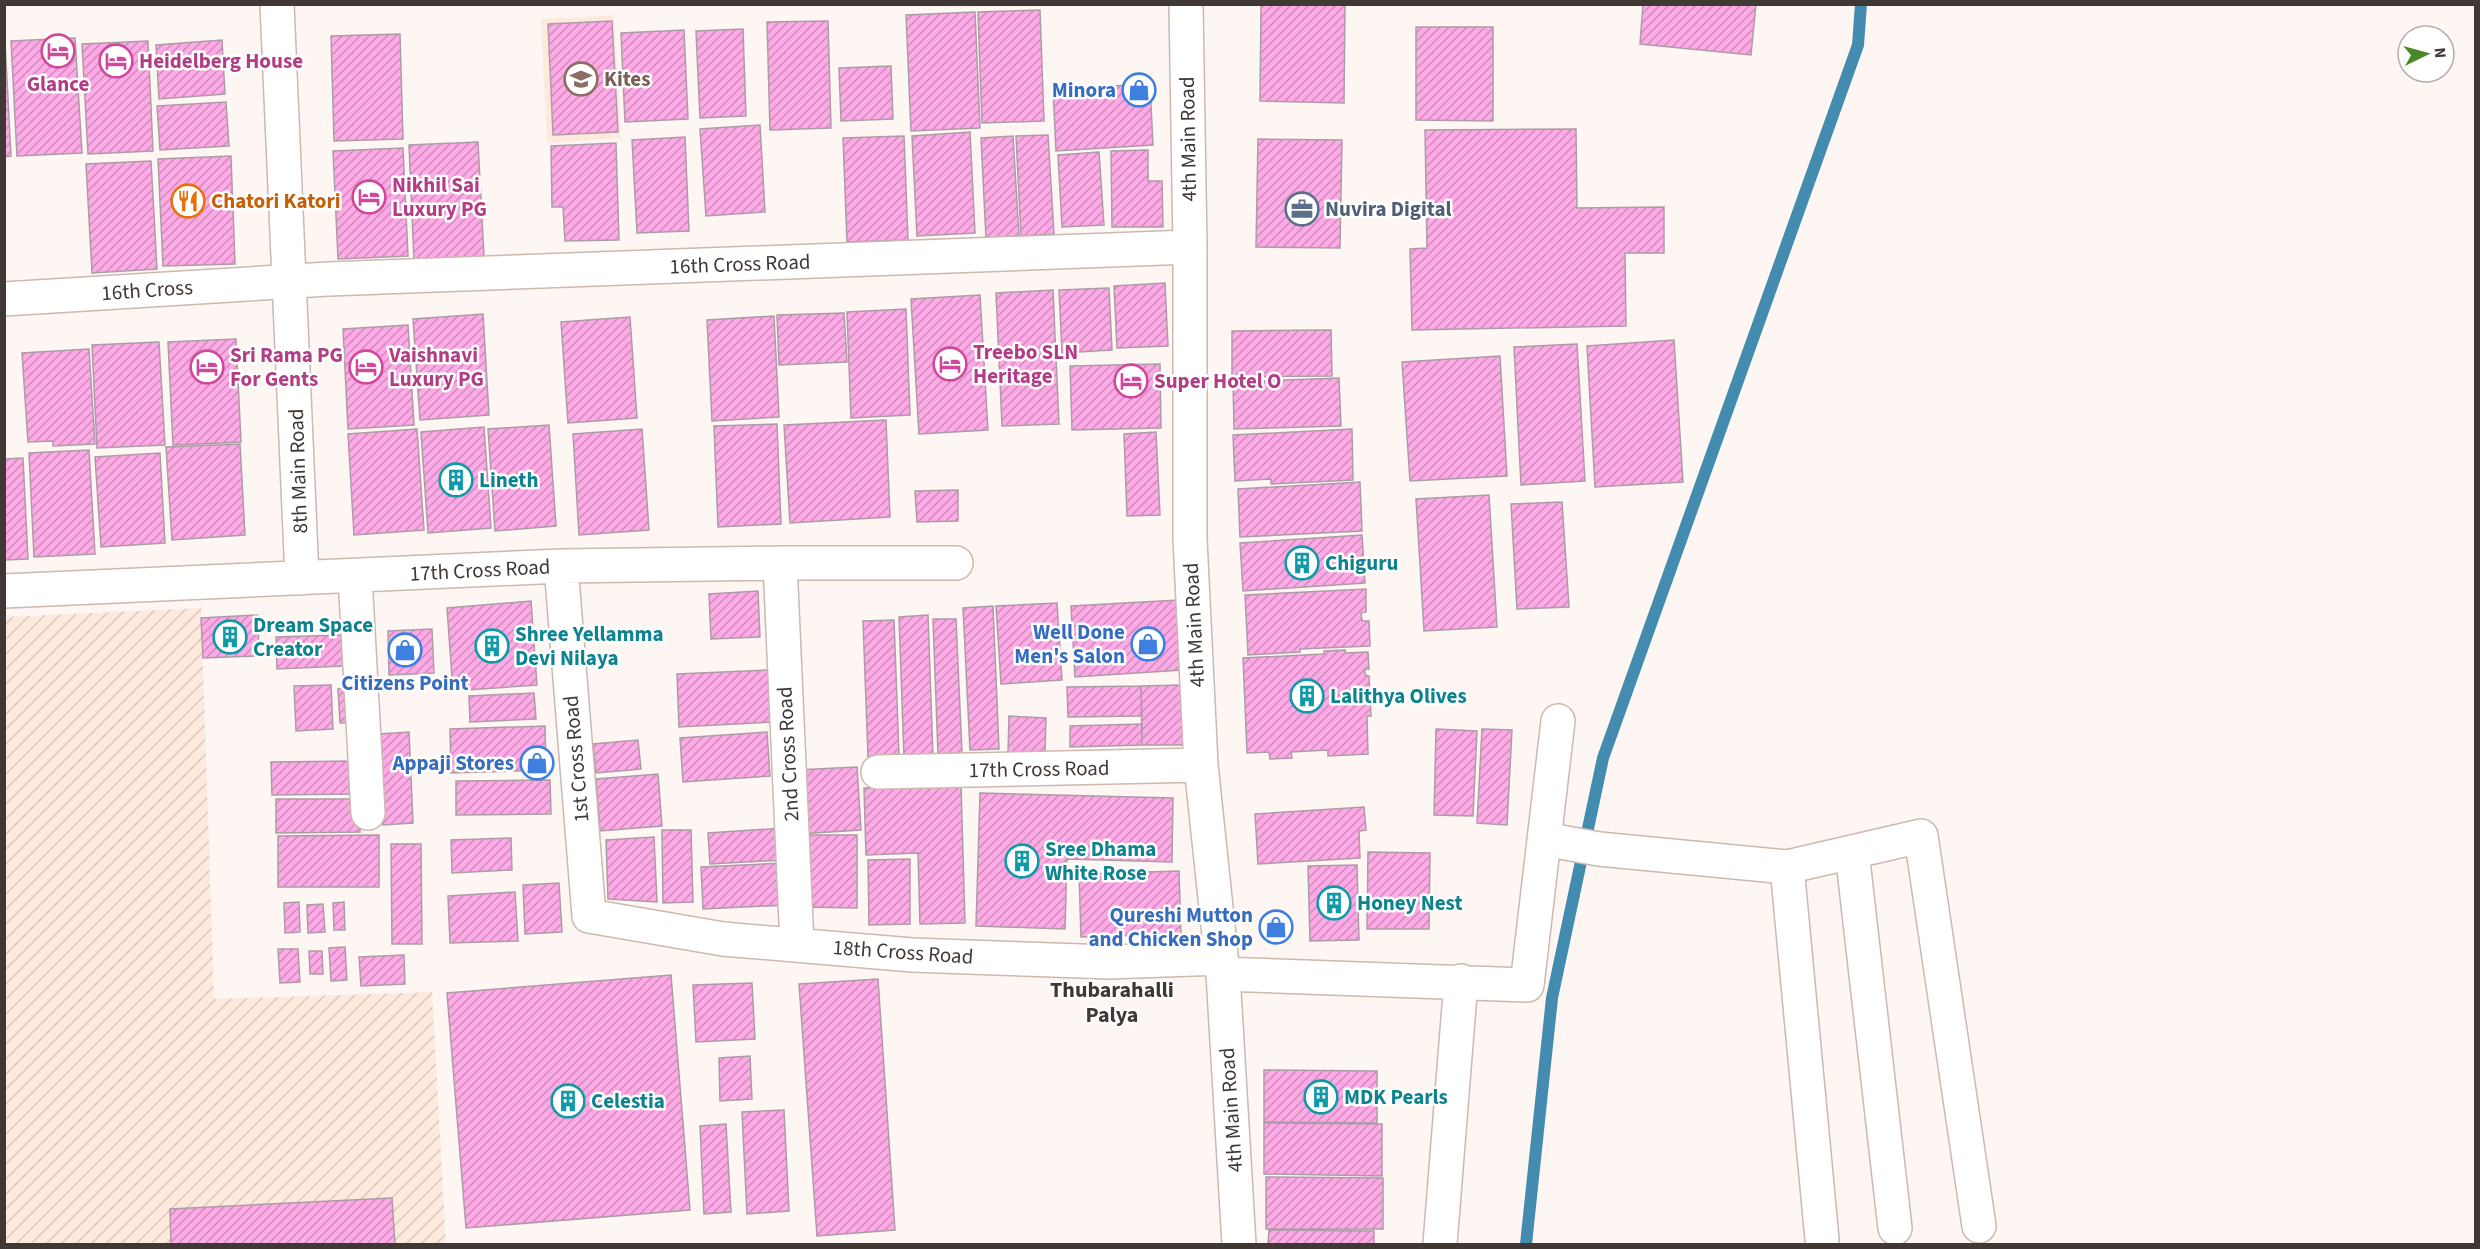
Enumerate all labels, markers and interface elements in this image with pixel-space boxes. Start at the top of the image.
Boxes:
north arrow [2396,24,2456,84]
hotel icon: Glance [40,33,76,69]
hotel icon: Heidelberg House [98,43,134,79]
place label: Heidelberg House [139,46,303,76]
text: N [2429,47,2451,59]
school or university icon: Kites [563,61,599,97]
place label: Kites [604,64,651,94]
place label: Glance [27,69,89,99]
shop icon: Minora [1121,72,1157,108]
place label: Minora [1052,75,1116,105]
street label: 4th Main Road [1172,76,1204,202]
place label: Nikhil Sai Luxury PG [392,170,487,224]
hotel icon: Nikhil Sai Luxury PG [351,179,387,215]
restaurant icon: Chatori Katori [170,183,206,219]
place label: Chatori Katori [211,186,341,216]
office icon: Nuvira Digital [1284,191,1320,227]
place label: Nuvira Digital [1325,194,1452,224]
street label: 16th Cross Road [669,247,811,281]
street label: 16th Cross [100,272,194,308]
place label: Treebo SLN Heritage [973,337,1078,391]
place label: Sri Rama PG For Gents [230,340,343,394]
place label: Vaishnavi Luxury PG [388,340,484,394]
hotel icon: Treebo SLN Heritage [932,346,968,382]
hotel icon: Sri Rama PG For Gents [189,349,225,385]
hotel icon: Vaishnavi Luxury PG [348,349,384,385]
hotel icon: Super Hotel O [1113,363,1149,399]
place label: Super Hotel O [1154,366,1281,396]
street label: 8th Main Road [281,408,315,534]
building icon: Lineth [438,462,474,498]
place label: Lineth [479,465,538,495]
building icon: Chiguru [1284,545,1320,581]
place label: Chiguru [1325,548,1398,578]
street label: 17th Cross Road [409,551,551,589]
street label: 4th Main Road [1176,562,1212,688]
place label: Dream Space Creator [253,610,373,664]
place label: Well Done Men's Salon [1014,617,1125,671]
building icon: Dream Space Creator [212,619,248,655]
place label: Shree Yellamma Devi Nilaya [515,619,664,673]
shop icon: Well Done Men's Salon [1130,626,1166,662]
building icon: Shree Yellamma Devi Nilaya [474,628,510,664]
shop icon: Citizens Point [387,632,423,668]
place label: Citizens Point [341,668,469,698]
building icon: Lalithya Olives [1289,678,1325,714]
place label: Lalithya Olives [1330,681,1467,711]
street label: 2nd Cross Road [769,686,807,822]
street label: 1st Cross Road [556,694,596,824]
shop icon: Appaji Stores [519,745,555,781]
place label: Appaji Stores [392,748,514,778]
street label: 17th Cross Road [968,753,1110,785]
place label: Sree Dhama White Rose [1045,834,1156,888]
building icon: Sree Dhama White Rose [1004,843,1040,879]
building icon: Honey Nest [1316,885,1352,921]
place label: Honey Nest [1357,888,1463,918]
place label: Qureshi Mutton and Chicken Shop [1088,900,1253,954]
shop icon: Qureshi Mutton and Chicken Shop [1258,909,1294,945]
street label: 18th Cross Road [832,932,974,972]
district label: Thubarahalli Palya [1050,974,1174,1031]
street label: 4th Main Road [1212,1047,1250,1173]
building icon: MDK Pearls [1303,1079,1339,1115]
place label: MDK Pearls [1344,1082,1448,1112]
building icon: Celestia [550,1083,586,1119]
place label: Celestia [591,1086,665,1116]

